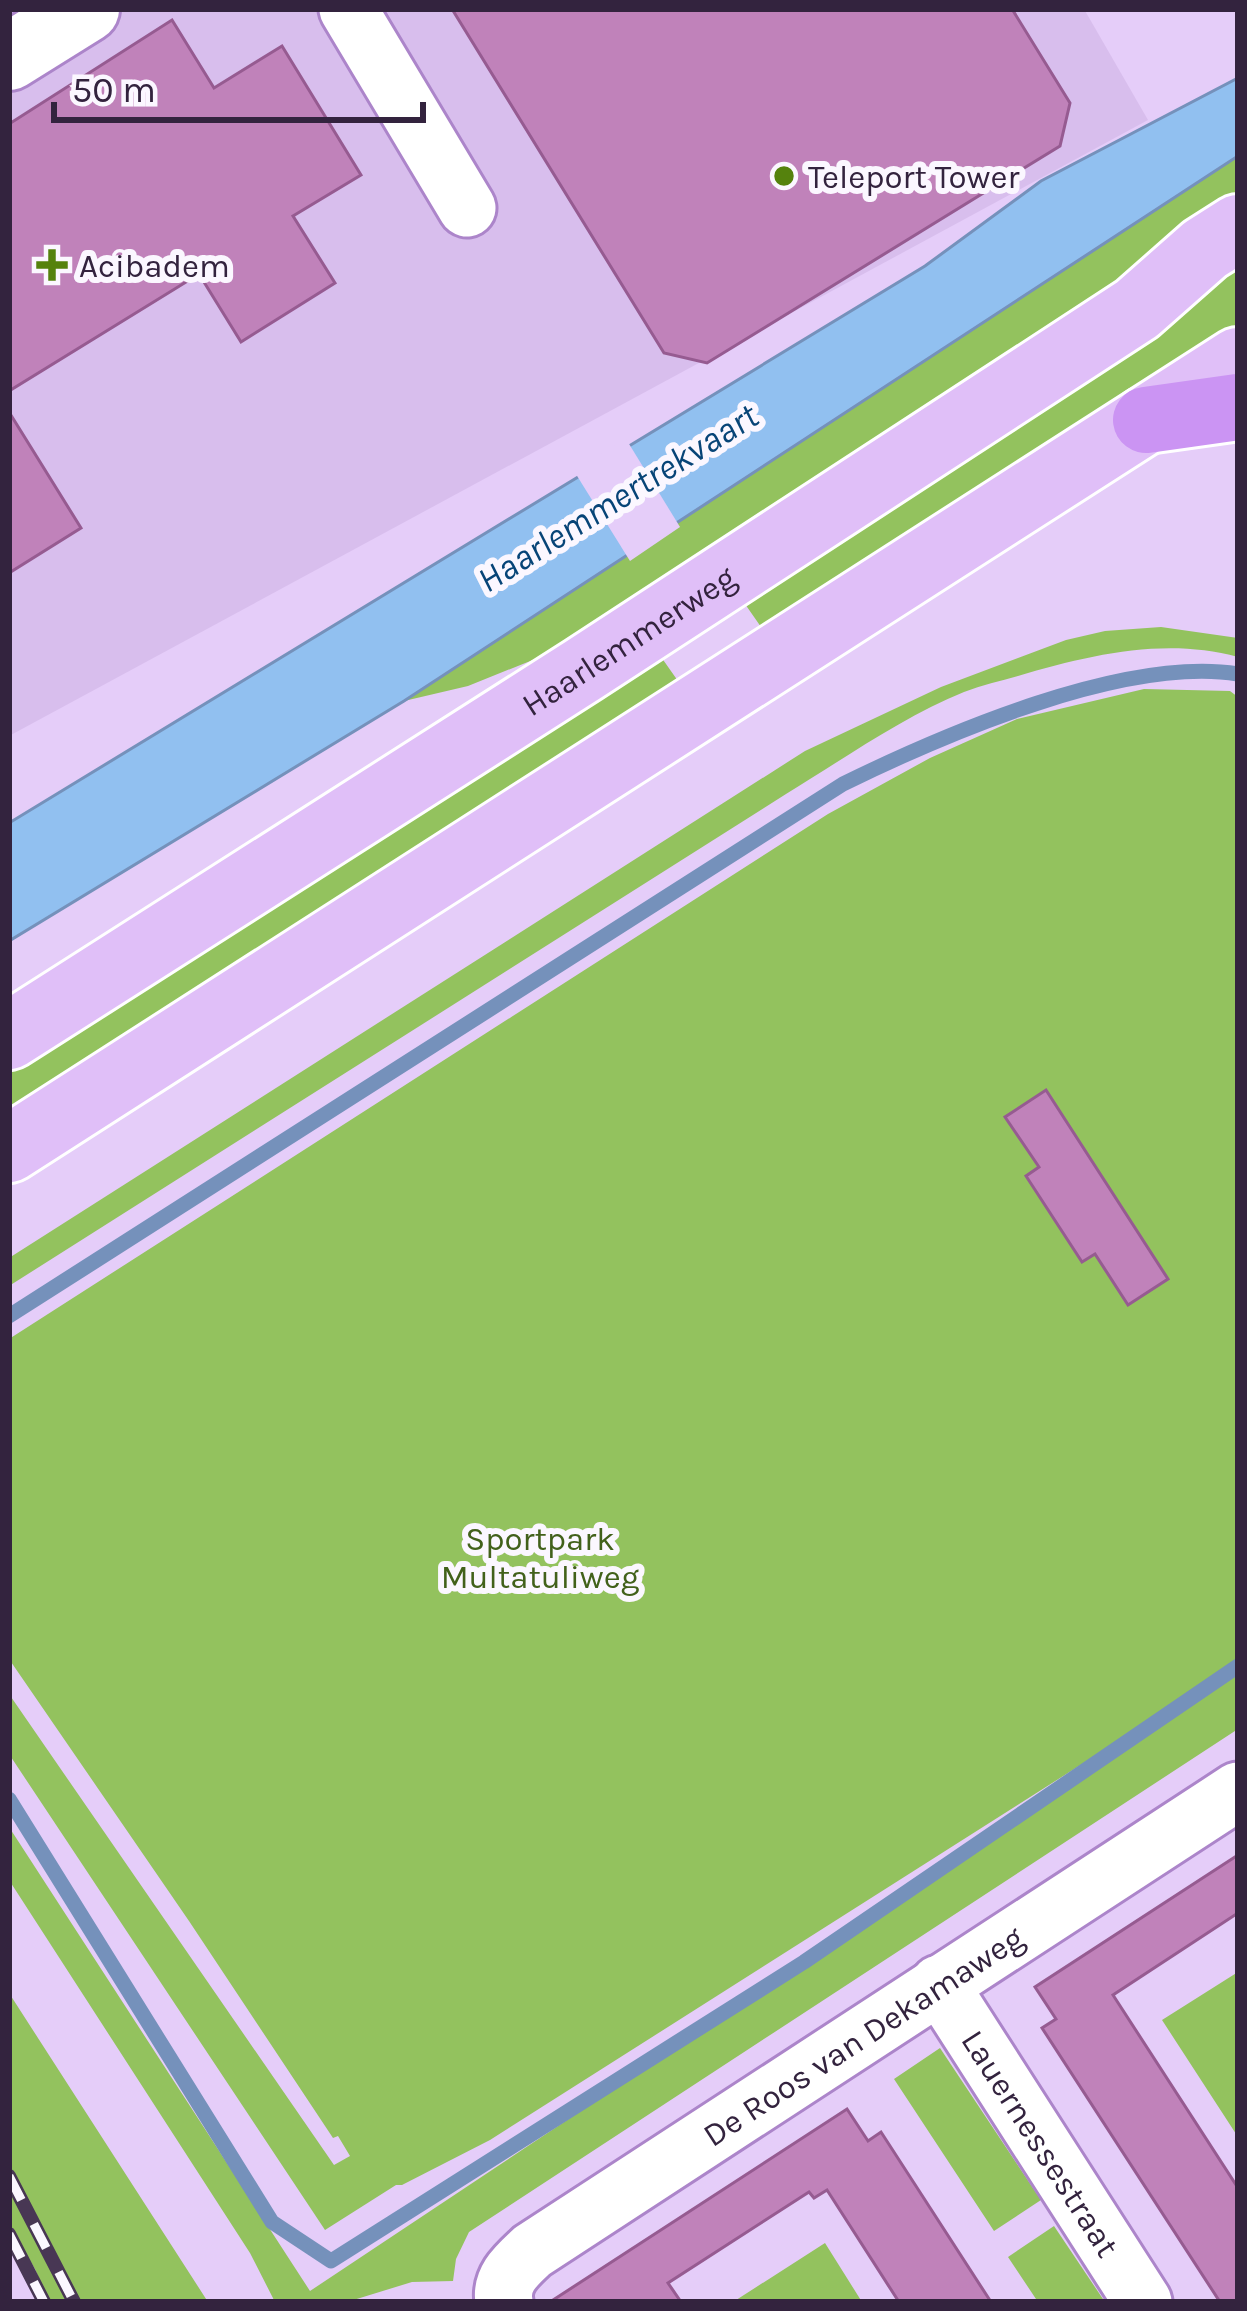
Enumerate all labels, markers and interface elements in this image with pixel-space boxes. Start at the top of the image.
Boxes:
scale bar [54,48,423,122]
text: 50 m [72,69,156,111]
place label: Teleport Tower [808,158,1019,196]
marker: Teleport Tower [771,163,797,189]
place label: Acibadem [79,247,230,285]
marker: Acibadem [36,249,68,281]
water label: Haarlemmertrekvaart [470,394,766,601]
street label: Haarlemmerweg [515,558,743,724]
park label: Sportpark Multatuliweg [441,1520,640,1596]
street label: De Roos van Dekamaweg [696,1918,1031,2154]
street label: Lauernessestraat [954,2023,1127,2264]

